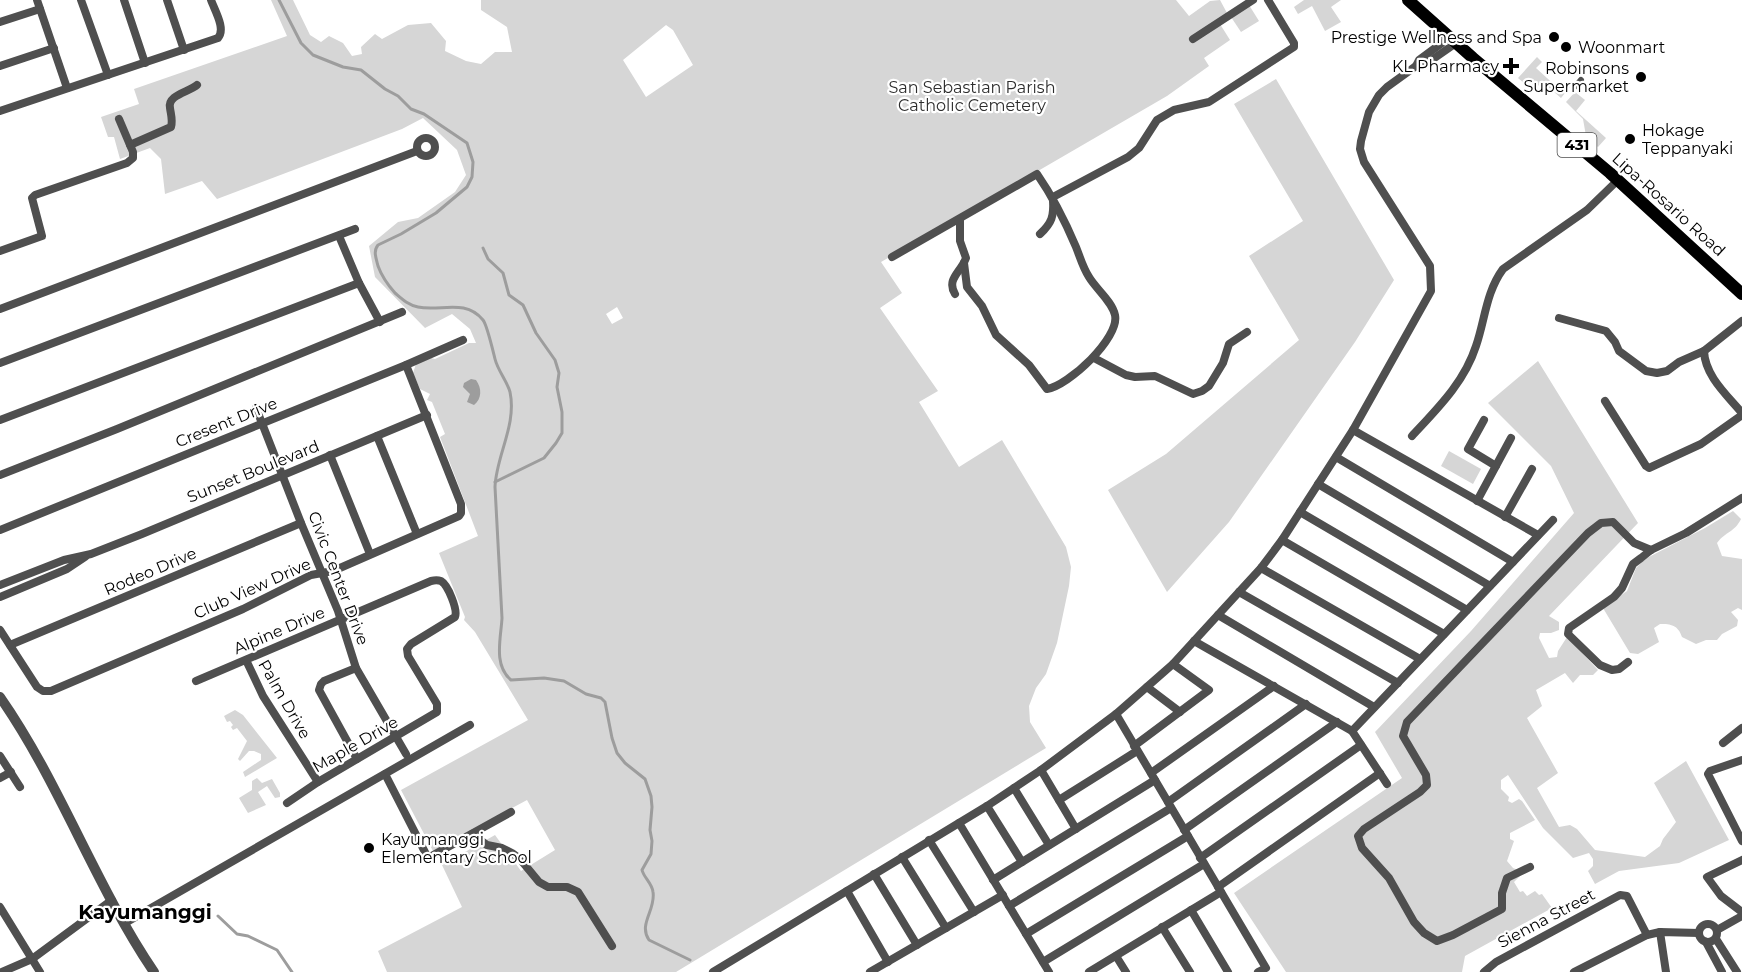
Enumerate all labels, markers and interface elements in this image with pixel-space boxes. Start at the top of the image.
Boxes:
place label: Prestige Wellness and Spa [1331,28,1542,47]
marker: Prestige Wellness and Spa [1547,30,1561,44]
place label: Woonmart [1578,38,1666,57]
marker: Woonmart [1559,40,1573,54]
place label: KL Pharmacy [1392,57,1499,76]
marker: KL Pharmacy [1504,59,1518,73]
place label: Robinsons Supermarket [1524,59,1629,96]
marker: Robinsons Supermarket [1634,70,1648,84]
park label: San Sebastian Parish Catholic Cemetery [889,78,1056,115]
place label: Hokage Teppanyaki [1642,121,1733,158]
marker: Hokage Teppanyaki [1623,132,1637,146]
road number: 431 [1558,133,1596,157]
street label: Lipa-Rosario Road [1608,149,1729,260]
street label: Cresent Drive [173,393,280,452]
street label: Sunset Boulevard [184,436,322,507]
street label: Civic Center Drive [304,509,373,648]
street label: Rodeo Drive [101,544,199,599]
street label: Club View Drive [191,554,314,623]
street label: Alpine Drive [231,603,328,658]
street label: Palm Drive [254,656,315,742]
street label: Maple Drive [309,712,401,777]
place label: Kayumanggi Elementary School [381,830,532,867]
marker: Kayumanggi Elementary School [362,841,376,855]
street label: Sienna Street [1494,885,1599,952]
district label: Kayumanggi [78,900,212,924]

